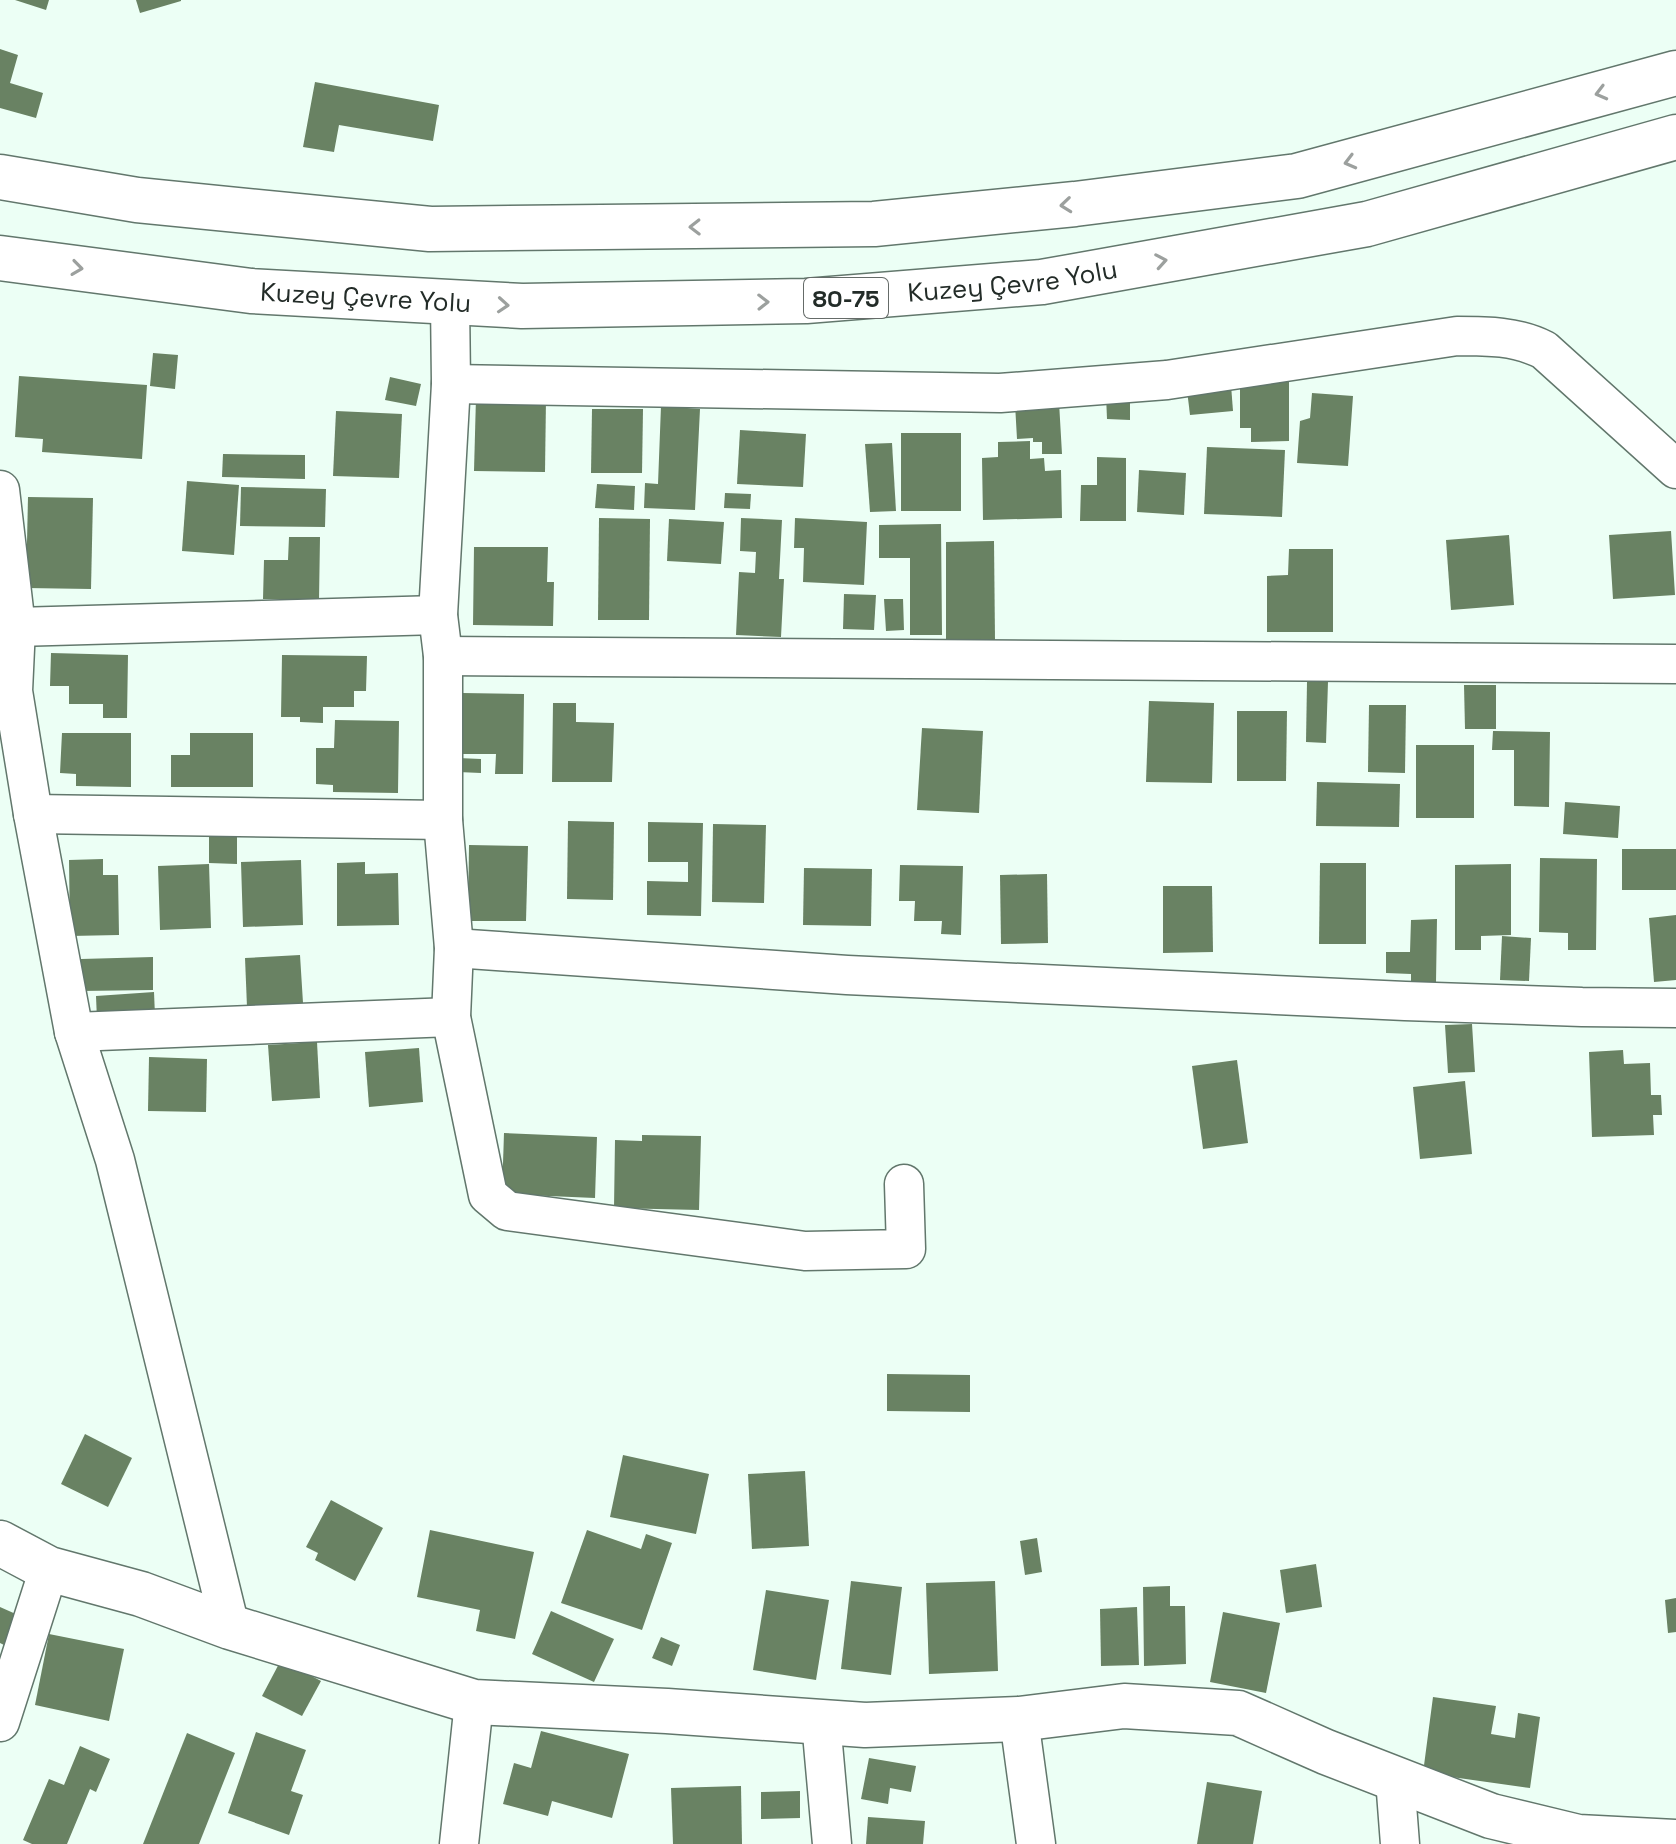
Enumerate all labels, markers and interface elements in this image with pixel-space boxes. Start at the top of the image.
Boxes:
one-way arrow [1594,84,1608,101]
one-way arrow [1343,152,1357,169]
one-way arrow [1059,197,1072,214]
one-way arrow [688,218,701,235]
street label: Kuzey Çevre Yolu [906,252,1120,310]
one-way arrow [1154,253,1168,270]
one-way arrow [70,259,84,276]
street label: Kuzey Çevre Yolu [259,275,472,320]
road number: 80-75 [804,278,888,318]
one-way arrow [757,293,770,310]
one-way arrow [497,296,510,313]

